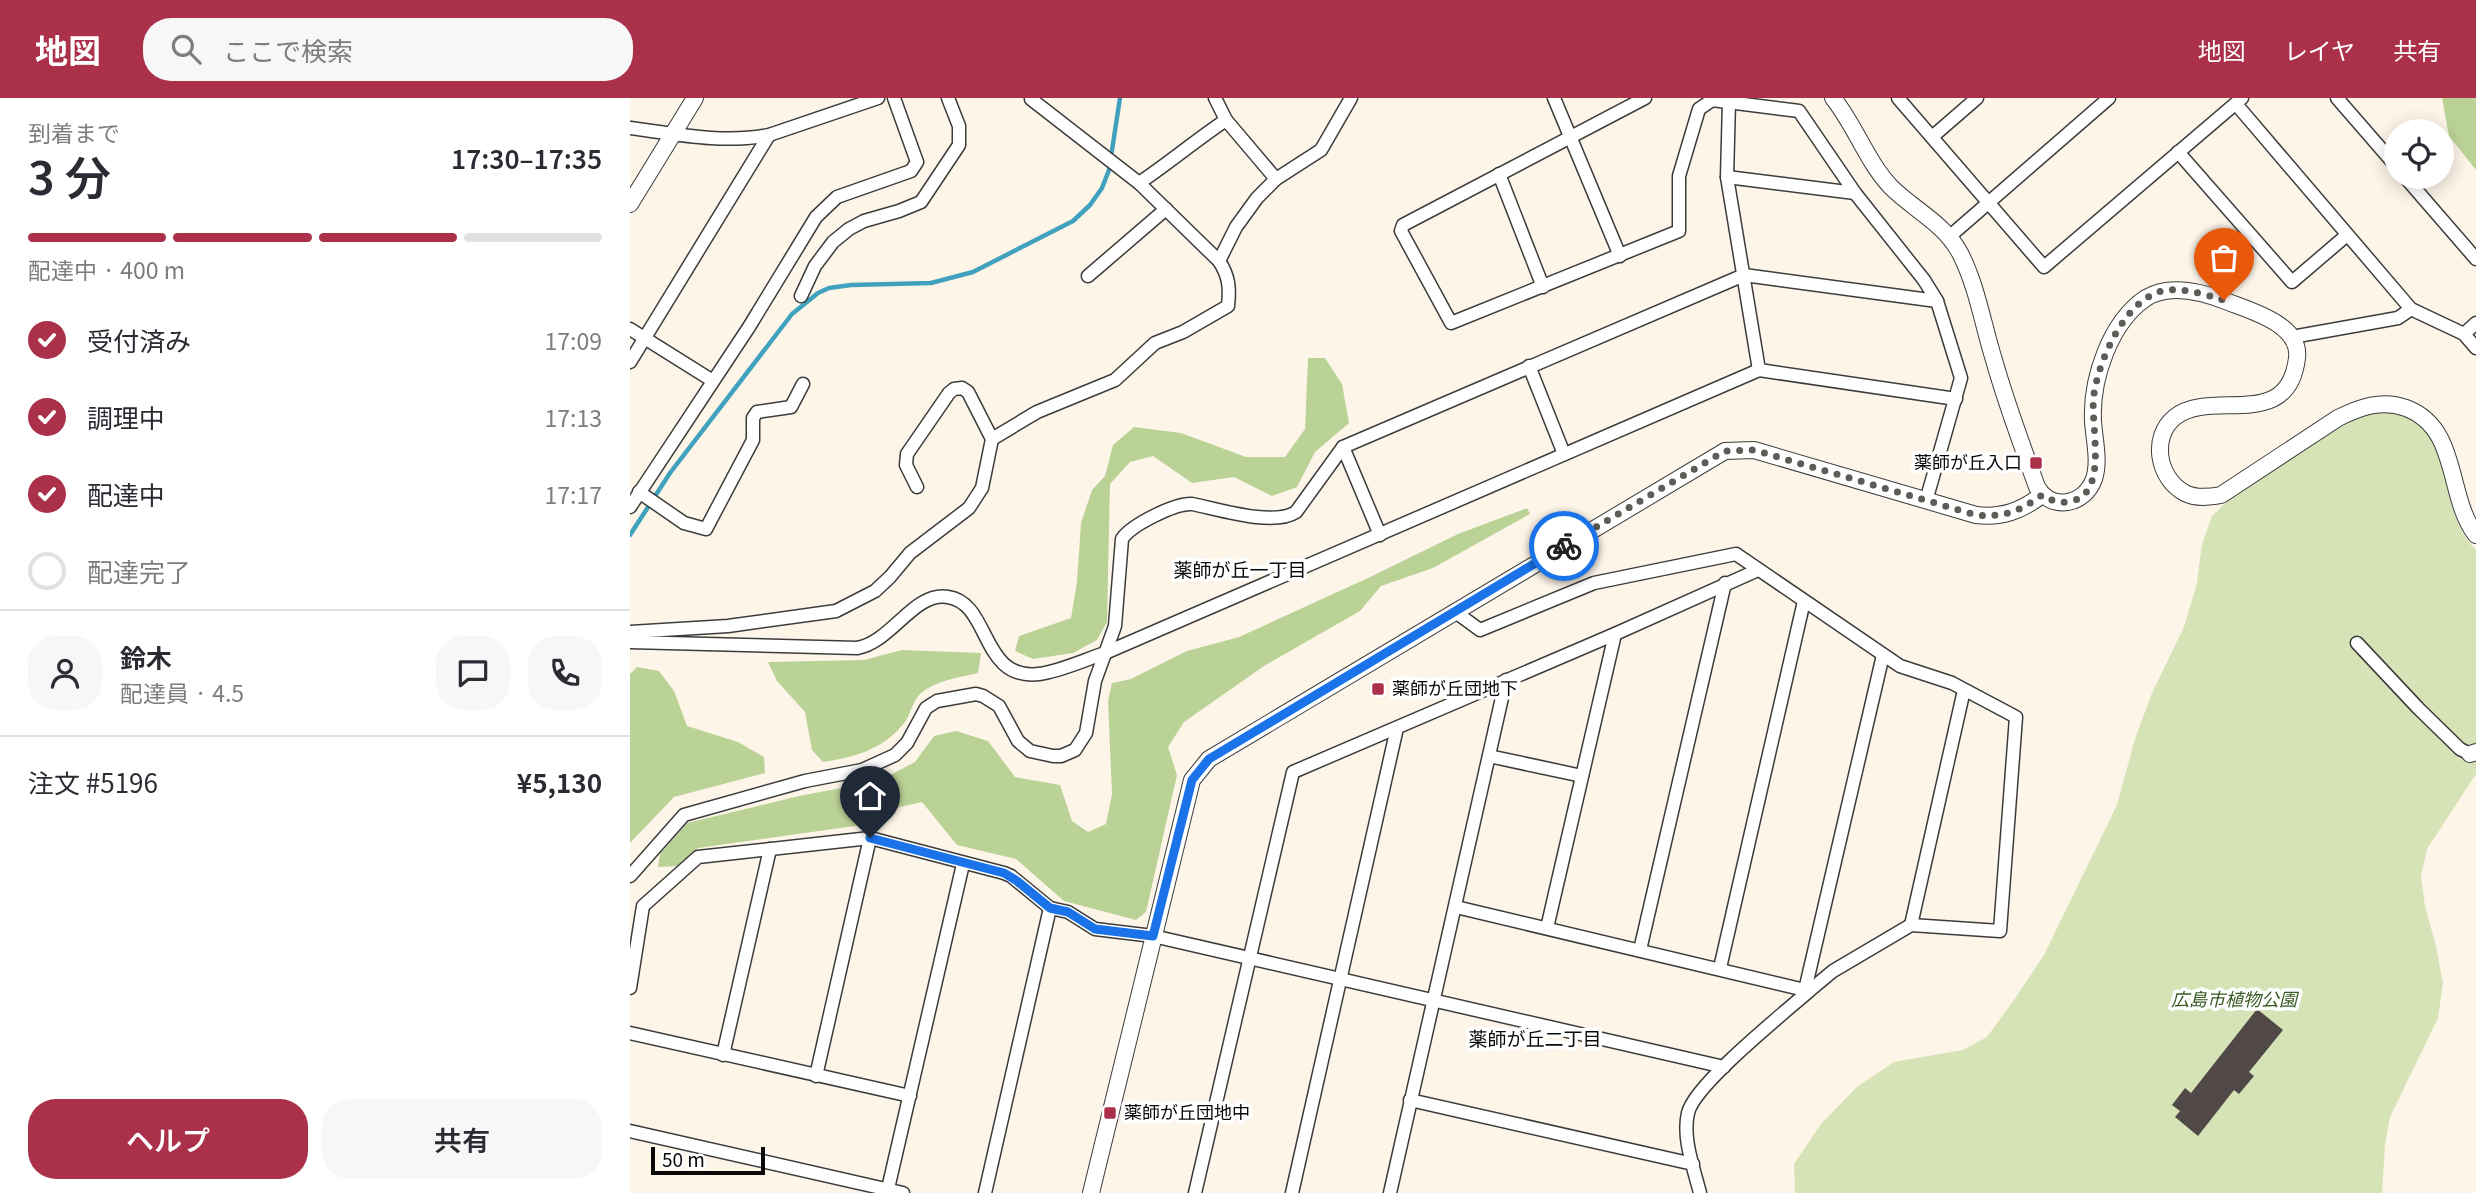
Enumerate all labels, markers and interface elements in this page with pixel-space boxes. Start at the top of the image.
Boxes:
search box [143,18,633,81]
text: 地図 [35,25,101,73]
icon: search [167,30,205,68]
text: ここで検索 [223,31,353,68]
text: 地図 [2198,32,2246,67]
text: レイヤ [2284,32,2355,67]
text: 共有 [2393,32,2441,67]
text: 到着まで [28,115,120,149]
map controls [2384,119,2454,189]
button: locate [2384,119,2454,189]
text: 17:30–17:35 [451,139,602,176]
text: 3 分 [28,142,111,208]
pin [2194,228,2254,300]
icon: bag [2205,239,2243,277]
text: 配達中 · 400 m [28,252,185,286]
icon: check [28,321,66,359]
text: 受付済み [87,321,191,358]
text: 17:09 [545,323,602,357]
icon: check [28,398,66,436]
text: 調理中 [87,398,165,435]
text: 17:13 [545,400,602,434]
place label: 薬師が丘入口 [1914,448,2022,474]
marker: 薬師が丘入口 [2028,455,2044,471]
icon: check [28,475,66,513]
text: 配達中 [87,475,165,512]
text: 17:17 [545,477,602,511]
courier [1529,511,1599,581]
icon: bike [1545,527,1583,565]
text: 配達完了 [87,552,191,589]
district label: 薬師が丘一丁目 [1173,555,1307,582]
button: person [28,636,102,710]
button: chat [436,636,510,710]
button: phone [528,636,602,710]
text: 鈴木 [120,638,172,675]
place label: 薬師が丘団地下 [1392,674,1518,700]
text: 配達員 · 4.5 [120,675,244,709]
marker: 薬師が丘団地下 [1370,681,1386,697]
text: 注文 #5196 [28,763,158,800]
text: ¥5,130 [517,763,602,800]
pin [840,766,900,838]
icon: home [851,777,889,815]
park label: 広島市植物公園 [2171,985,2300,1011]
district label: 薬師が丘二丁目 [1468,1024,1602,1051]
place label: 薬師が丘団地中 [1124,1098,1250,1124]
button: ヘルプ [28,1099,308,1179]
button: 共有 [322,1099,602,1179]
marker: 薬師が丘団地中 [1102,1105,1118,1121]
scale bar [651,1144,765,1176]
text: 50 m [662,1145,705,1172]

